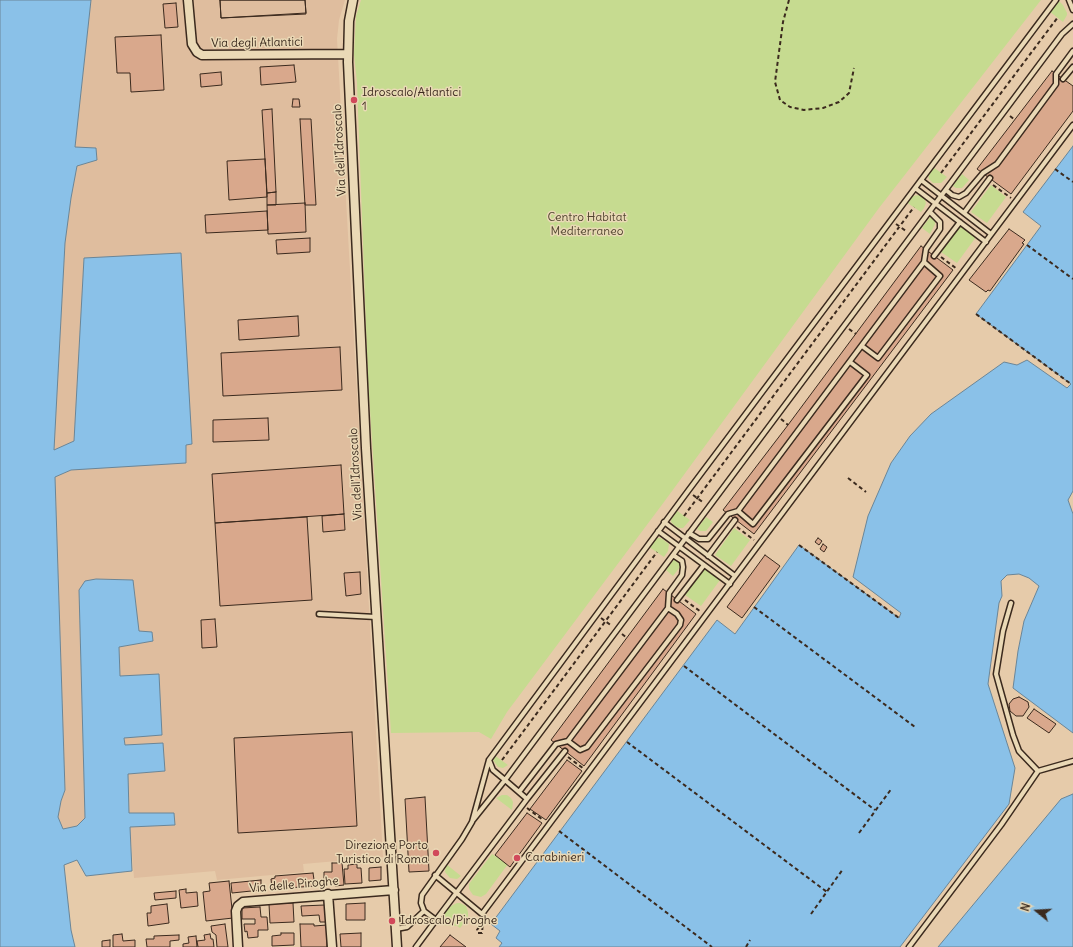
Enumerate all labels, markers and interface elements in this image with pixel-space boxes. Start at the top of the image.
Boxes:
street label: Via degli Atlantici [211,35,303,51]
place label: Idroscalo/Atlantici 1 [362,86,461,114]
marker: Idroscalo/Atlantici 1 [349,95,359,105]
street label: Via dell'Idroscalo [330,104,350,196]
park label: Centro Habitat Mediterraneo [547,211,627,239]
street label: Via dell'Idroscalo [346,428,366,520]
place label: Direzione Porto Turistico di Roma [336,839,428,867]
marker: Direzione Porto Turistico di Roma [431,848,441,858]
place label: Carabinieri [525,851,584,865]
marker: Carabinieri [512,853,522,863]
street label: Via delle Piroghe [249,874,339,896]
north arrow [1017,891,1057,931]
text: N [1018,902,1033,913]
place label: Idroscalo/Piroghe [400,914,497,928]
marker: Idroscalo/Piroghe [387,916,397,926]

